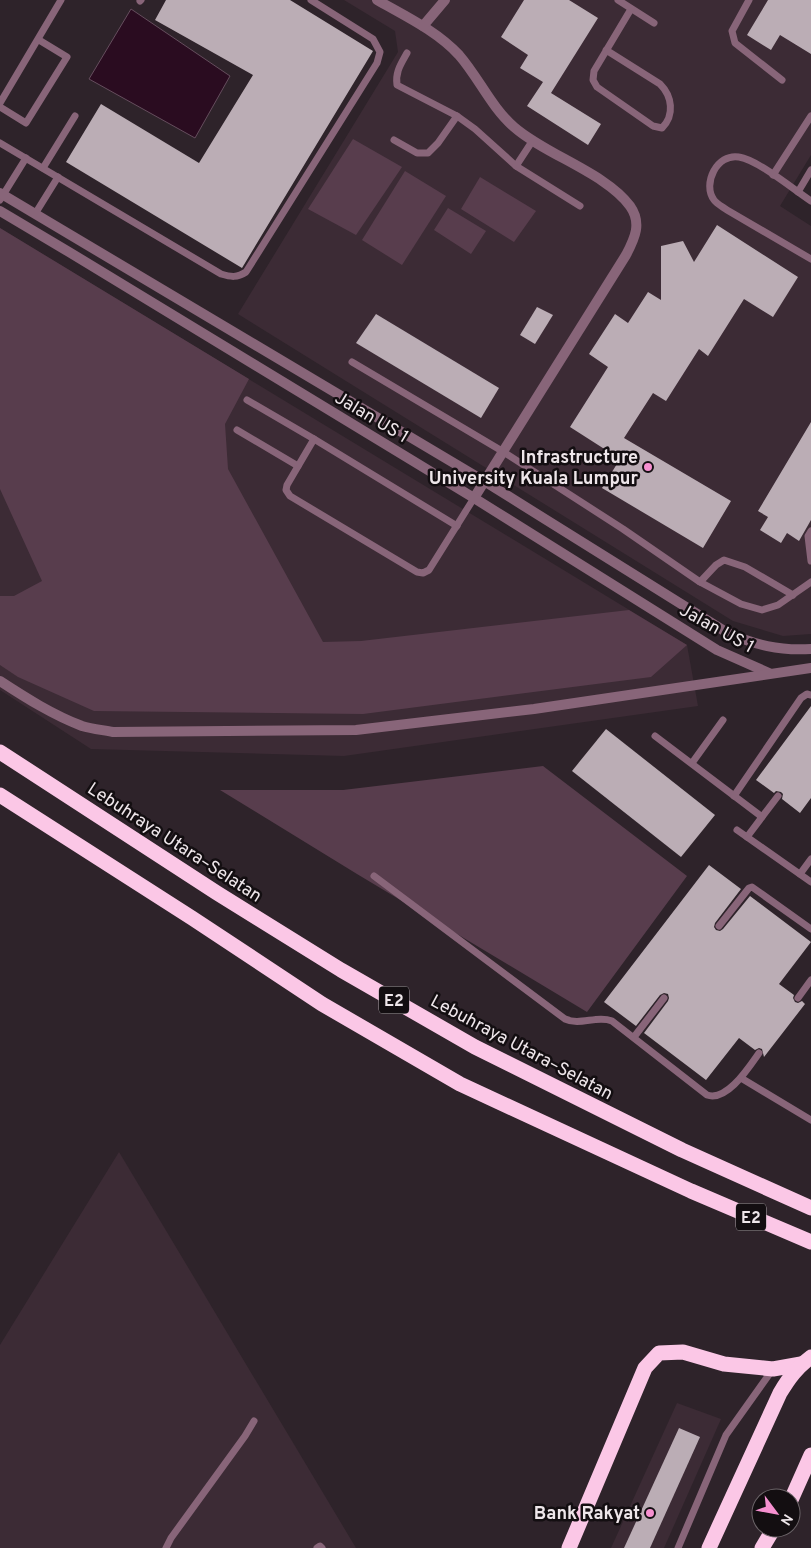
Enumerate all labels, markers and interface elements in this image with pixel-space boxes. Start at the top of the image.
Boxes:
street label: Jalan US 1 [330,387,412,449]
place label: Infrastructure University Kuala Lumpur [429,447,638,491]
marker: Infrastructure University Kuala Lumpur [642,461,654,473]
street label: Jalan US 1 [675,599,758,659]
street label: Lebuhraya Utara–Selatan [83,778,266,908]
road number: E2 [379,986,409,1014]
street label: Lebuhraya Utara–Selatan [426,990,617,1106]
road number: E2 [736,1204,766,1230]
north arrow [751,1488,801,1538]
place label: Bank Rakyat [534,1503,640,1526]
marker: Bank Rakyat [644,1507,656,1519]
text: N [776,1510,796,1528]

